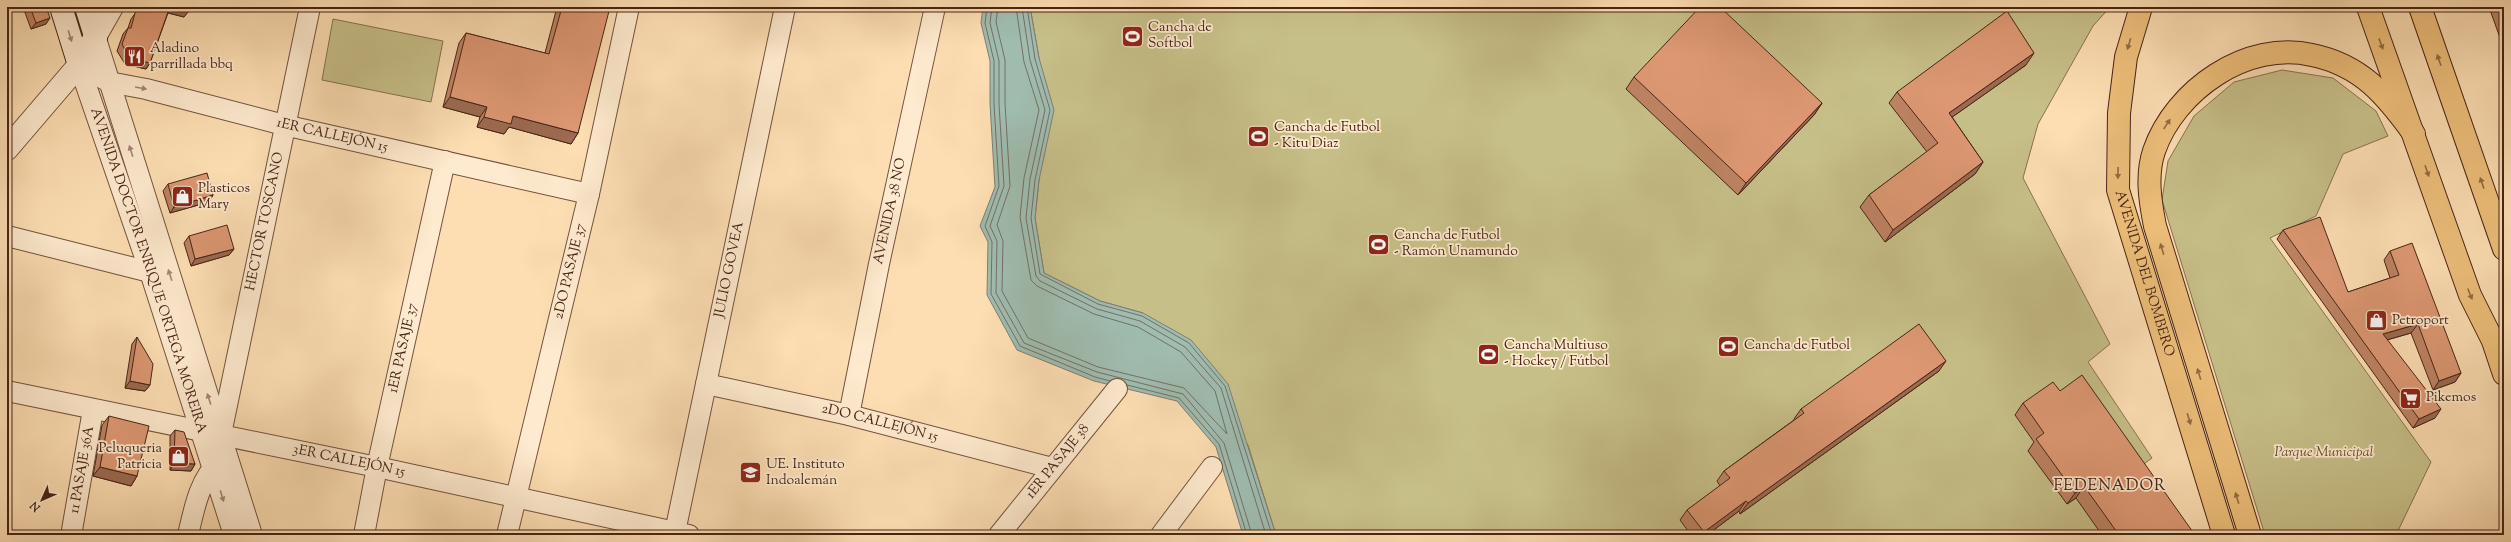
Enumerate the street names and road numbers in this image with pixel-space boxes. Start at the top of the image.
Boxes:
street label: AVENIDA DOCTOR ENRIQUE ORTEGA MOREIRA [84,105,211,437]
street label: 1ER CALLEJÓN 15 [274,113,390,158]
street label: HECTOR TOSCANO [241,150,289,293]
street label: AVENIDA 38 NO [869,156,912,266]
street label: AVENIDA DEL BOMBERO [2109,188,2179,359]
street label: JULIO GOVEA [710,219,750,321]
street label: 2DO PASAJE 37 [549,222,592,321]
street label: 1ER PASAJE 37 [384,301,423,395]
street label: 2DO CALLEJÓN 15 [819,399,940,448]
street label: 1ER PASAJE 38 [1022,420,1095,504]
street label: 11 PASAJE 36A [65,424,100,515]
street label: 3ER CALLEJÓN 15 [291,440,407,483]

